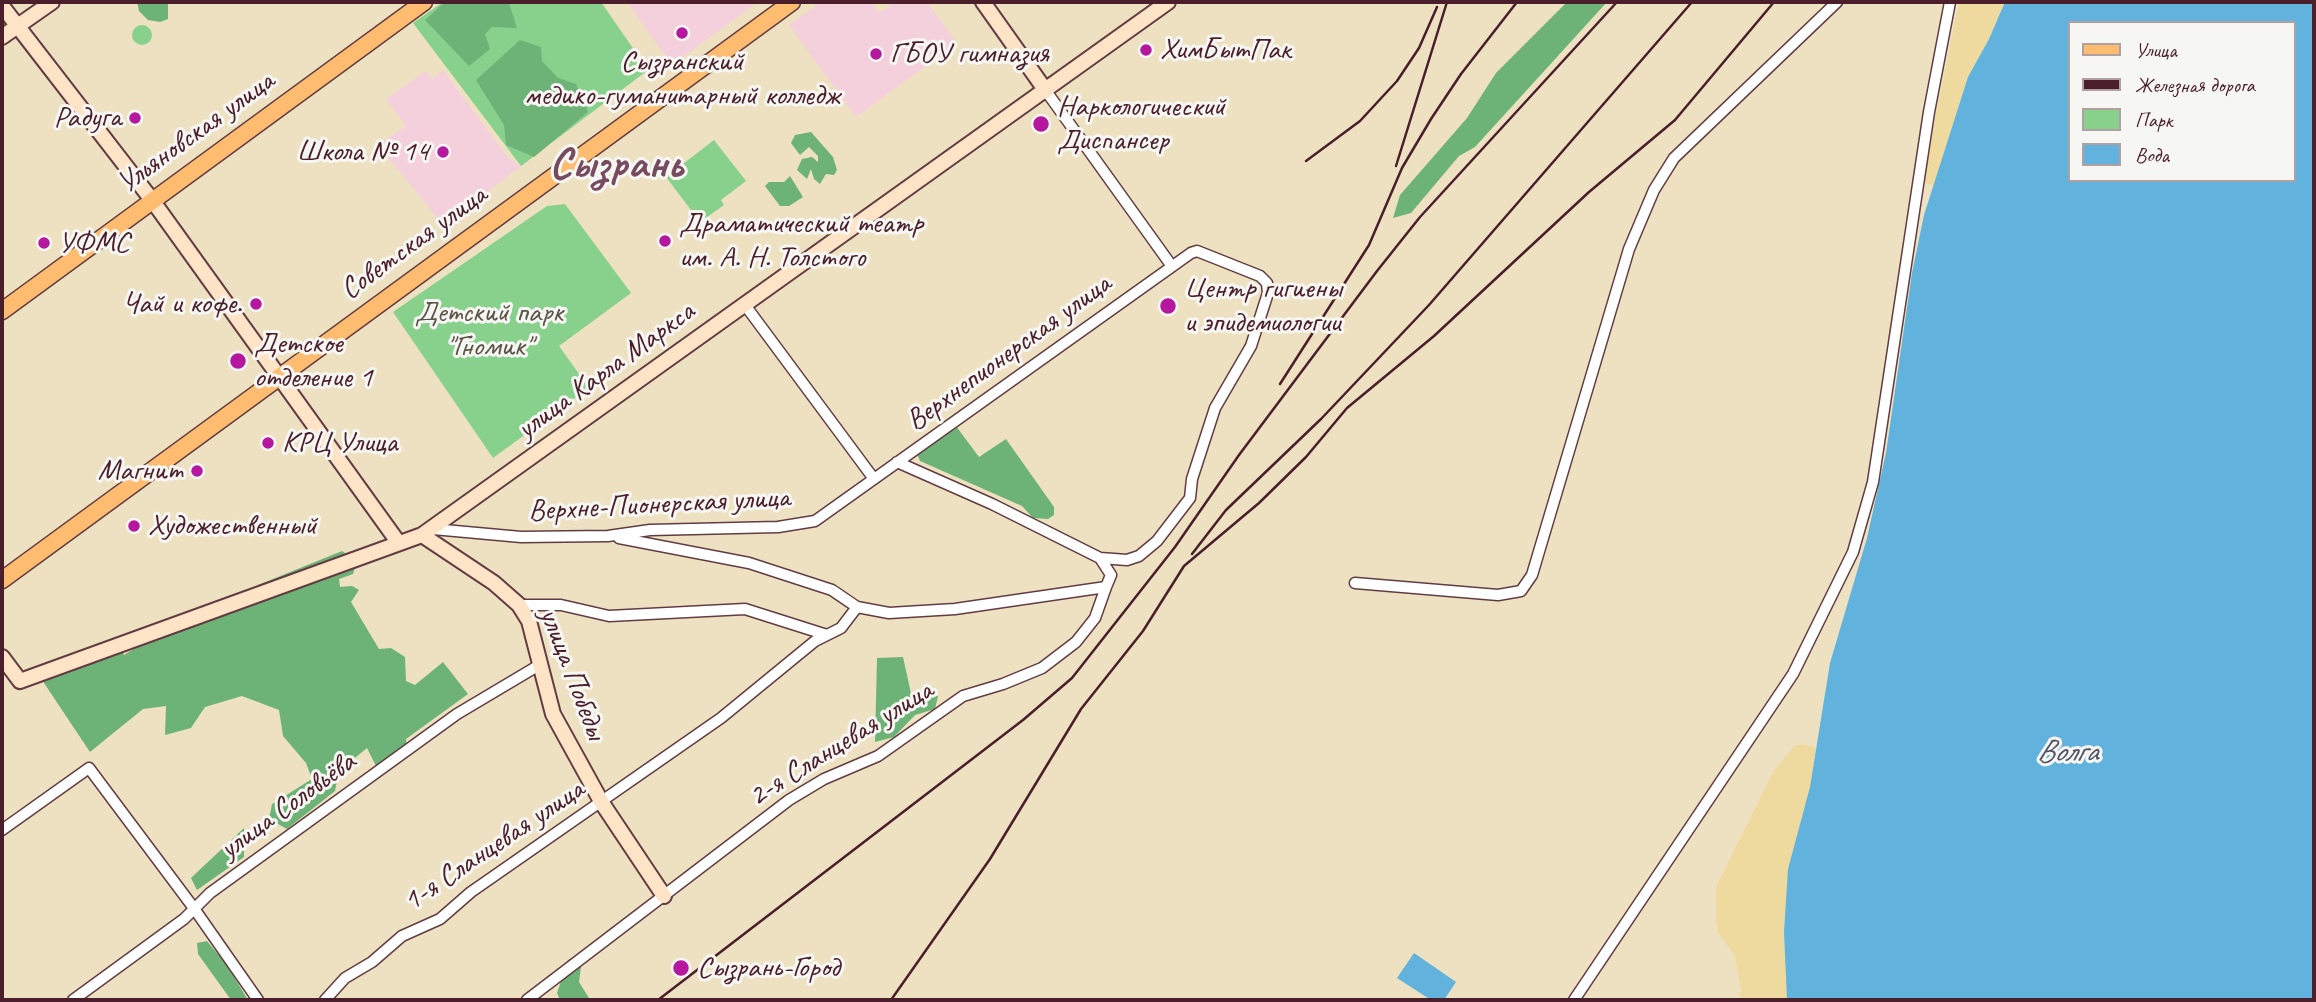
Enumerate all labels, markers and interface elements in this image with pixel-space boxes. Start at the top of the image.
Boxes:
legend [2068,21,2295,182]
marker: Сызранский медико-гуманитарный колледж [674,25,690,41]
place label: ХимБытПак [1160,32,1291,68]
place label: ГБОУ гимназия [890,36,1049,72]
text: Улица [2135,37,2177,63]
marker: ХимБытПак [1138,42,1154,58]
place label: Сызранский медико-гуманитарный колледж [524,44,840,114]
marker: ГБОУ гимназия [868,46,884,62]
street label: Ульяновская улица [110,64,282,202]
text: Железная дорога [2135,72,2255,98]
place label: Наркологический Диспансер [1057,89,1225,160]
place label: Радуга [54,100,121,136]
text: Парк [2135,107,2172,133]
marker: Радуга [127,110,143,126]
marker: Наркологический Диспансер [1031,114,1051,134]
place label: Школа № 14 [297,134,429,170]
district label: Сызрань [549,139,683,191]
text: Вода [2135,142,2169,168]
marker: Школа № 14 [435,144,451,160]
street label: Советская улица [334,178,494,308]
place label: Драматический театр им. А. Н. Толстого [679,206,923,276]
place label: УФМС [58,225,129,261]
marker: Драматический театр им. А. Н. Толстого [657,233,673,249]
marker: УФМС [36,235,52,251]
street label: Верхнепионерская улица [900,267,1118,439]
place label: Центр гигиены и эпидемиологии [1184,271,1342,342]
place label: Чай и кофе. [122,286,242,322]
street label: улица Карла Маркса [510,294,702,448]
park label: Детский парк "Гномик" [415,295,563,366]
marker: Чай и кофе. [248,296,264,312]
marker: Центр гигиены и эпидемиологии [1158,296,1178,316]
place label: Детское отделение 1 [254,326,373,396]
marker: Детское отделение 1 [228,351,248,371]
place label: КРЦ Улица [282,425,397,461]
marker: КРЦ Улица [260,435,276,451]
place label: Магнит [98,453,183,489]
marker: Магнит [189,463,205,479]
street label: Верхне-Пионерская улица [527,480,791,530]
place label: Художественный [148,508,317,544]
marker: Художественный [126,518,142,534]
street label: улица Победы [530,603,614,745]
street label: 2-я Сланцевая улица [742,673,940,815]
water label: Волга [2037,734,2097,772]
street label: улица Соловьёва [213,745,363,867]
street label: 1-я Сланцевая улица [397,772,591,920]
place label: Сызрань-Город [697,950,840,986]
marker: Сызрань-Город [671,958,691,978]

